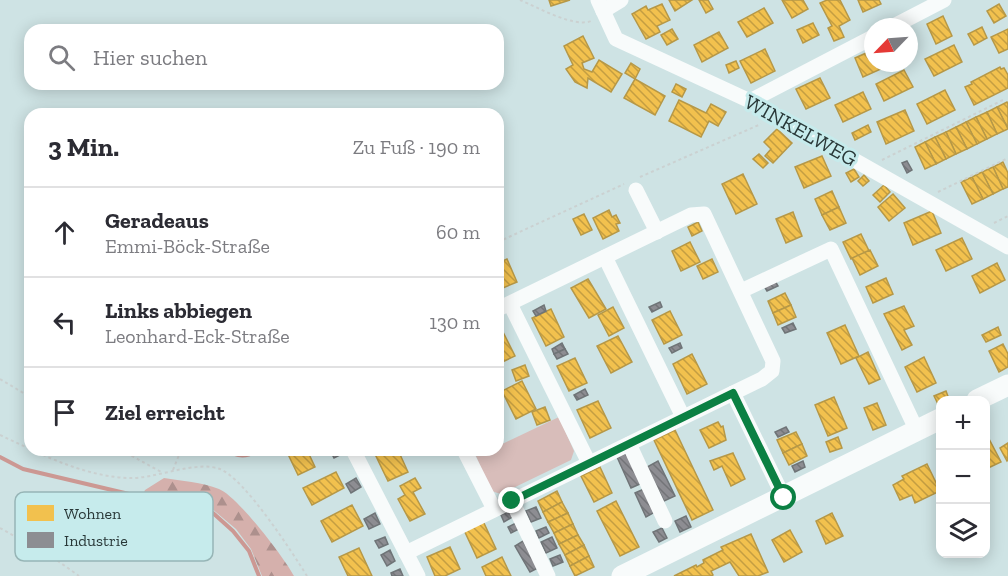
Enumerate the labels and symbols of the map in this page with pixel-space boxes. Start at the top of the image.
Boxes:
north arrow [864,18,918,72]
street label: WINKELWEG [740,89,862,171]
route start [770,484,796,510]
route end [498,487,524,513]
legend [15,492,213,561]
text: Wohnen [64,504,122,523]
text: Industrie [64,531,128,550]

